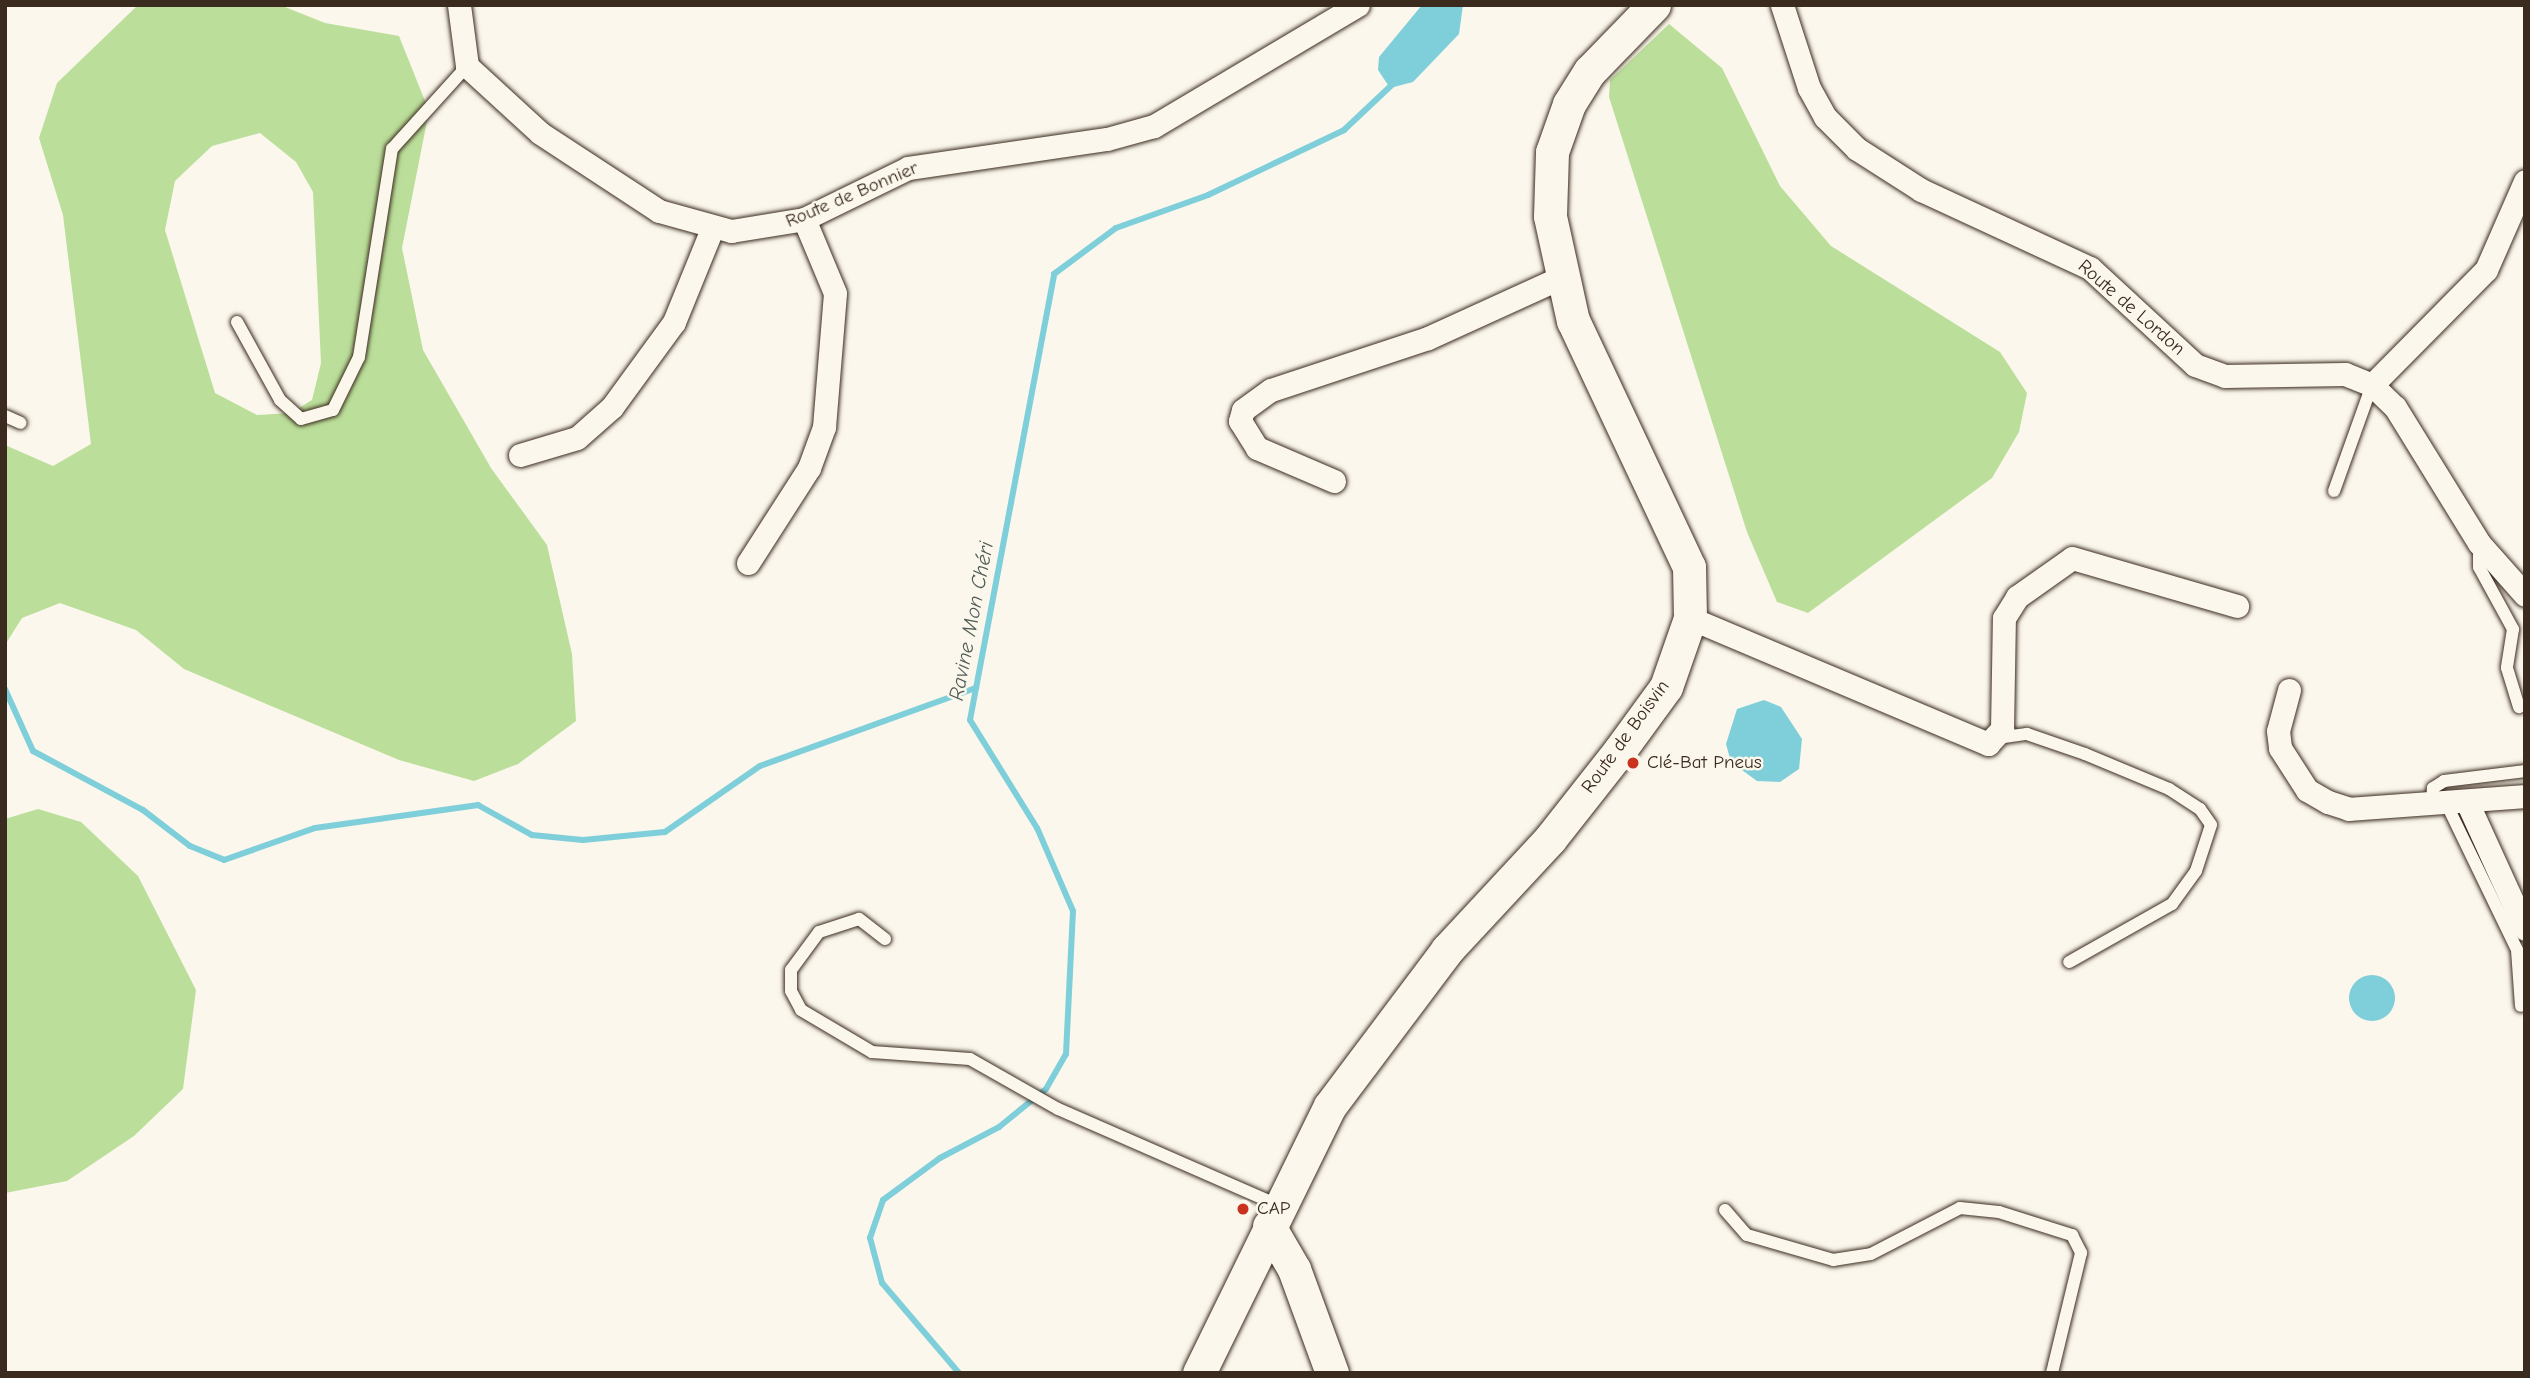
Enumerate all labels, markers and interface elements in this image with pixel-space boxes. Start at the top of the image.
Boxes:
street label: Route de Bonnier [782,157,922,233]
street label: Route de Lordon [2073,255,2189,361]
water label: Ravine Mon Chéri [943,539,999,703]
street label: Route de Boisvin [1577,676,1675,798]
place label: Clé-Bat Pneus [1647,752,1762,774]
marker: Clé-Bat Pneus [1625,755,1641,771]
place label: CAP [1257,1198,1290,1220]
marker: CAP [1235,1201,1251,1217]

